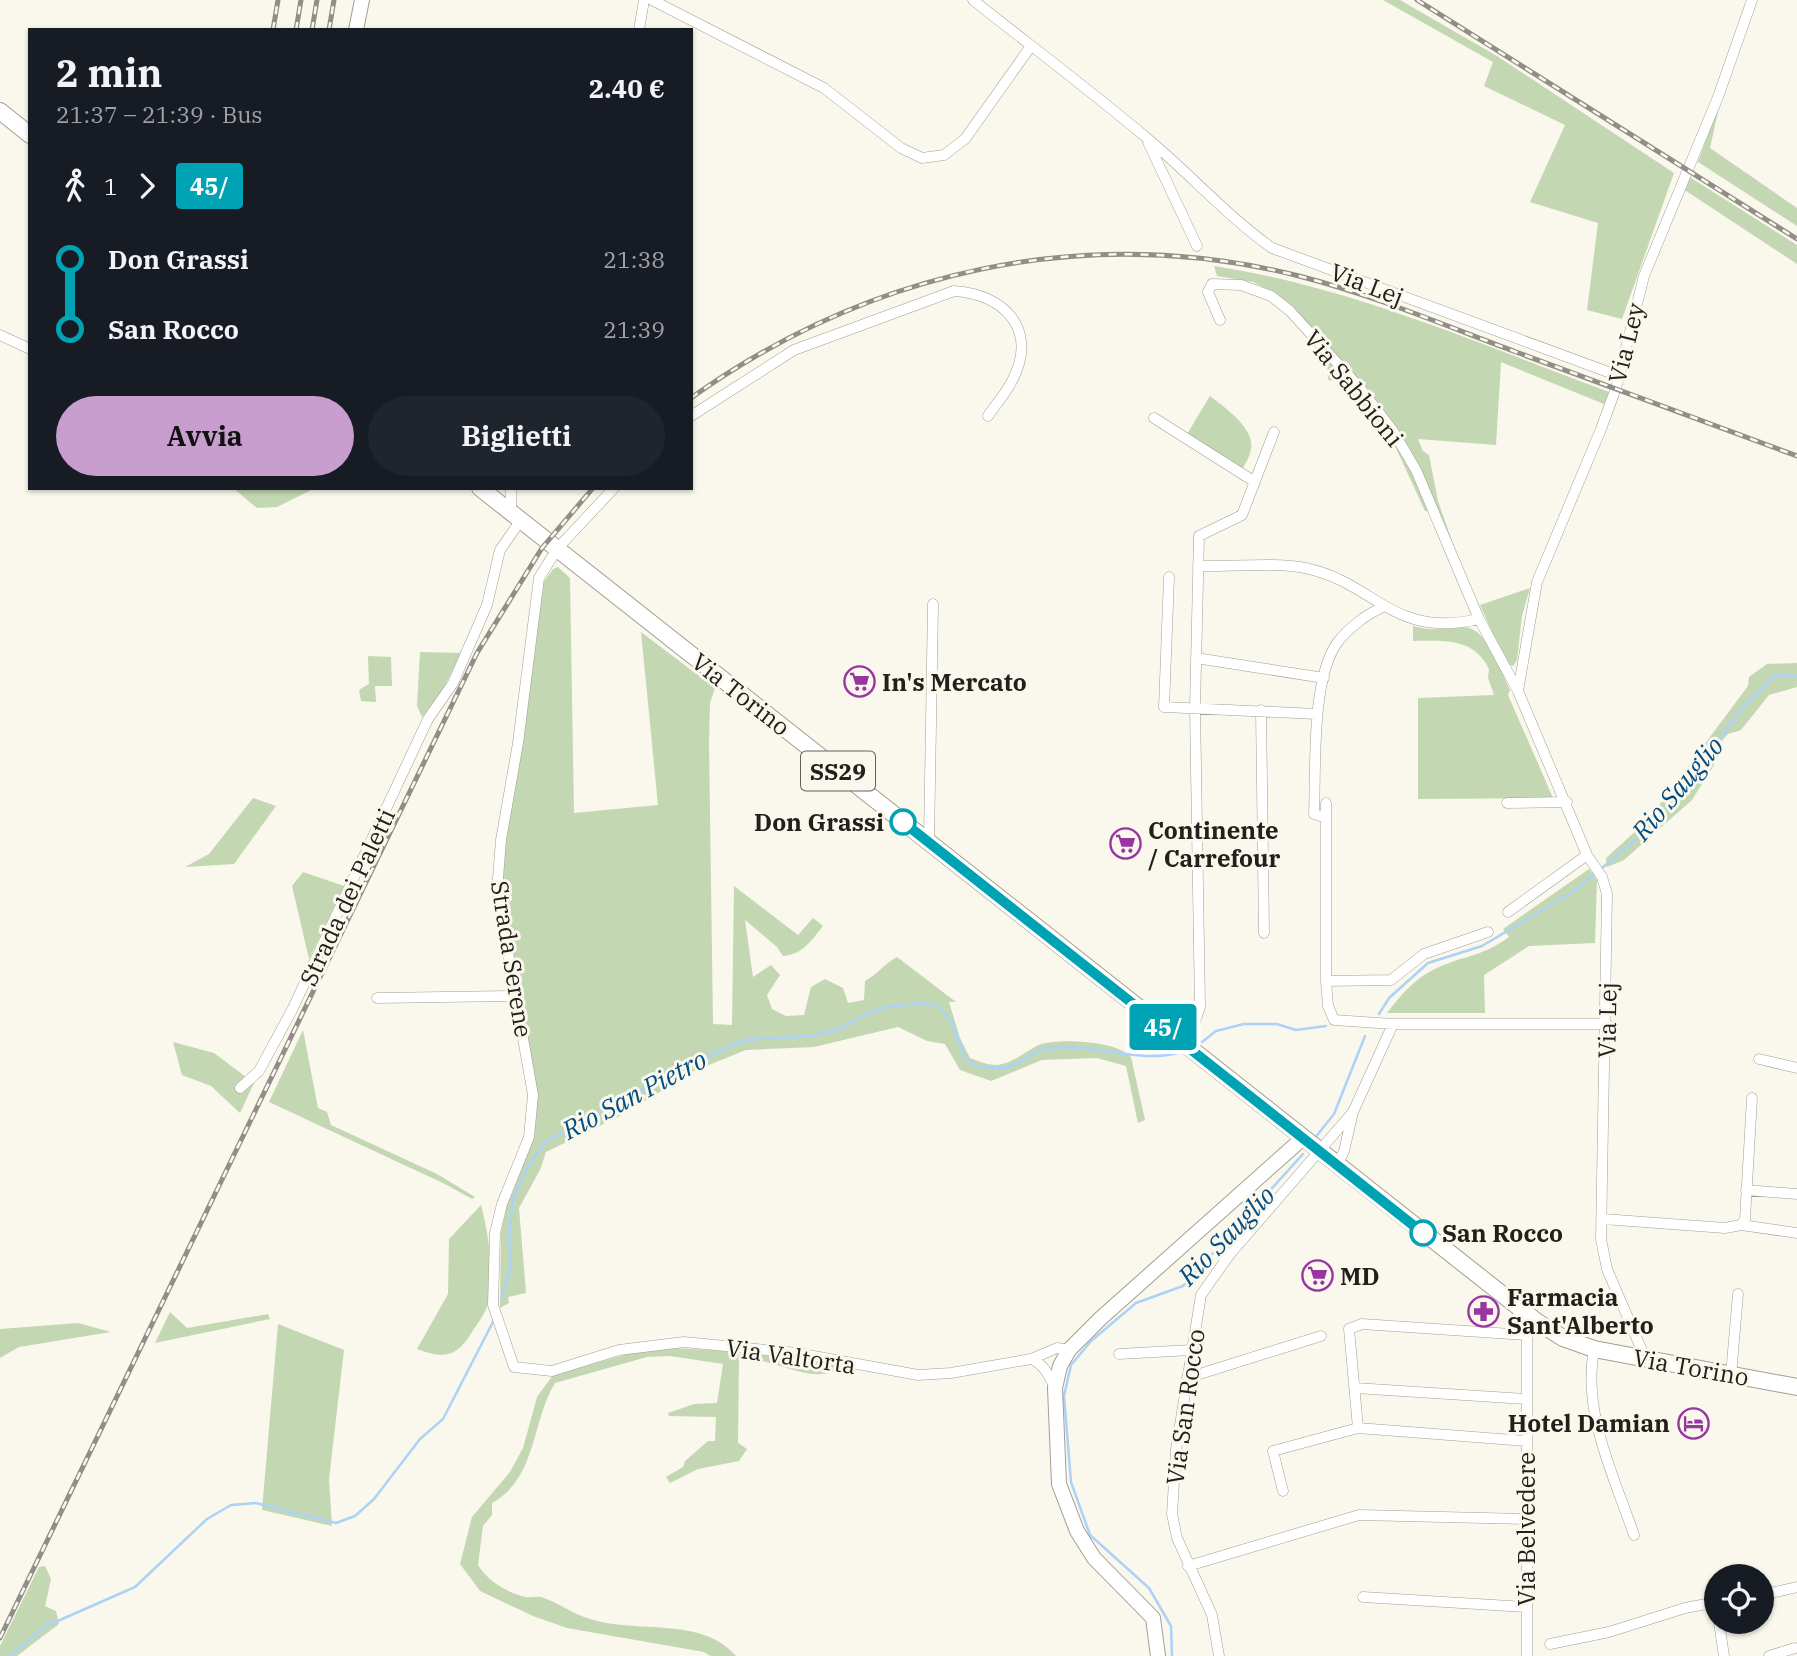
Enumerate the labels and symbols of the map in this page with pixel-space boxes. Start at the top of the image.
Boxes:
street label: Via Lej [1326,255,1408,313]
street label: Via Ley [1601,299,1651,386]
street label: Via Sabbioni [1297,323,1411,453]
street label: Via Torino [685,645,797,743]
supermarket icon: In's Mercato [842,665,876,699]
place label: In's Mercato [882,666,1027,698]
water label: Rio Sauglio [1623,729,1730,848]
road number: SS29 [801,751,875,790]
street label: Strada dei Paletti [292,803,402,991]
place label: Don Grassi [754,806,884,838]
marker: Don Grassi [890,809,916,835]
place label: Continente / Carrefour [1148,814,1281,874]
supermarket icon: Continente / Carrefour [1108,827,1142,861]
street label: Strada Serene [484,878,540,1040]
street label: Via Lej [1590,982,1624,1058]
line badge: 45/ [1123,1004,1203,1050]
water label: Rio San Pietro [555,1042,712,1147]
water label: Rio Sauglio [1169,1178,1282,1293]
place label: San Rocco [1442,1217,1563,1249]
marker: San Rocco [1410,1220,1436,1246]
supermarket icon: MD [1300,1259,1334,1293]
place label: MD [1340,1260,1380,1292]
place label: Farmacia Sant'Alberto [1507,1281,1654,1341]
pharmacy icon: Farmacia Sant'Alberto [1467,1294,1501,1328]
street label: Via San Rocco [1158,1327,1212,1487]
street label: Via Valtorta [724,1331,858,1381]
street label: Via Torino [1631,1341,1751,1393]
hotel icon: Hotel Damian [1676,1406,1710,1440]
place label: Hotel Damian [1508,1407,1670,1439]
street label: Via Belvedere [1510,1452,1542,1606]

